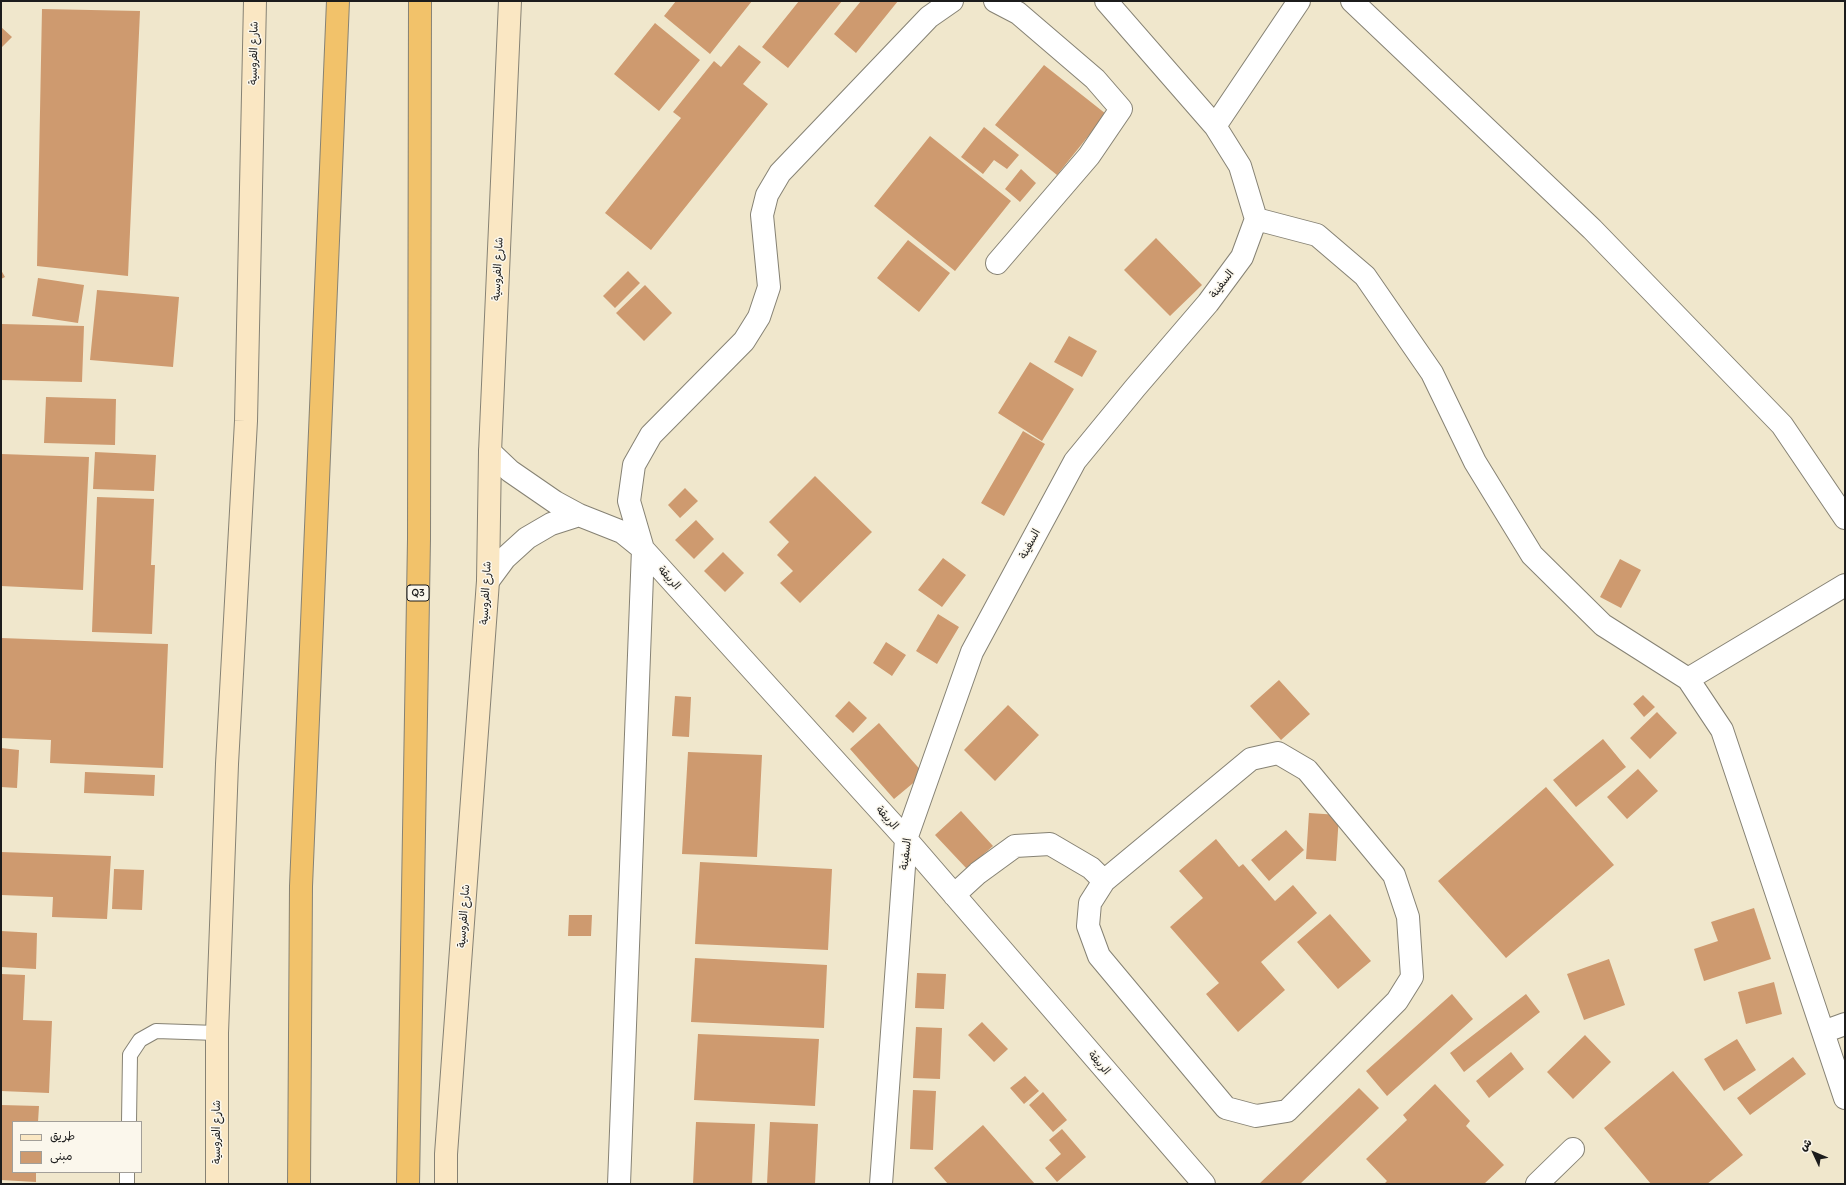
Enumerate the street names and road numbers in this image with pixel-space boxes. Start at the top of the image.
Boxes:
street label: شارع الفروسية [247,21,261,85]
street label: شارع الفروسية [490,237,506,301]
street label: السفينة [1207,267,1237,301]
street label: السفينة [1017,527,1043,561]
street label: شارع الفروسية [478,561,494,625]
street label: الربيقة [655,563,683,593]
road number: Q3 [407,585,429,601]
street label: الربيقة [873,803,901,833]
street label: السفينة [897,837,915,871]
street label: شارع الفروسية [455,884,473,948]
street label: الربيقة [1085,1048,1113,1078]
street label: شارع الفروسية [210,1100,224,1164]

